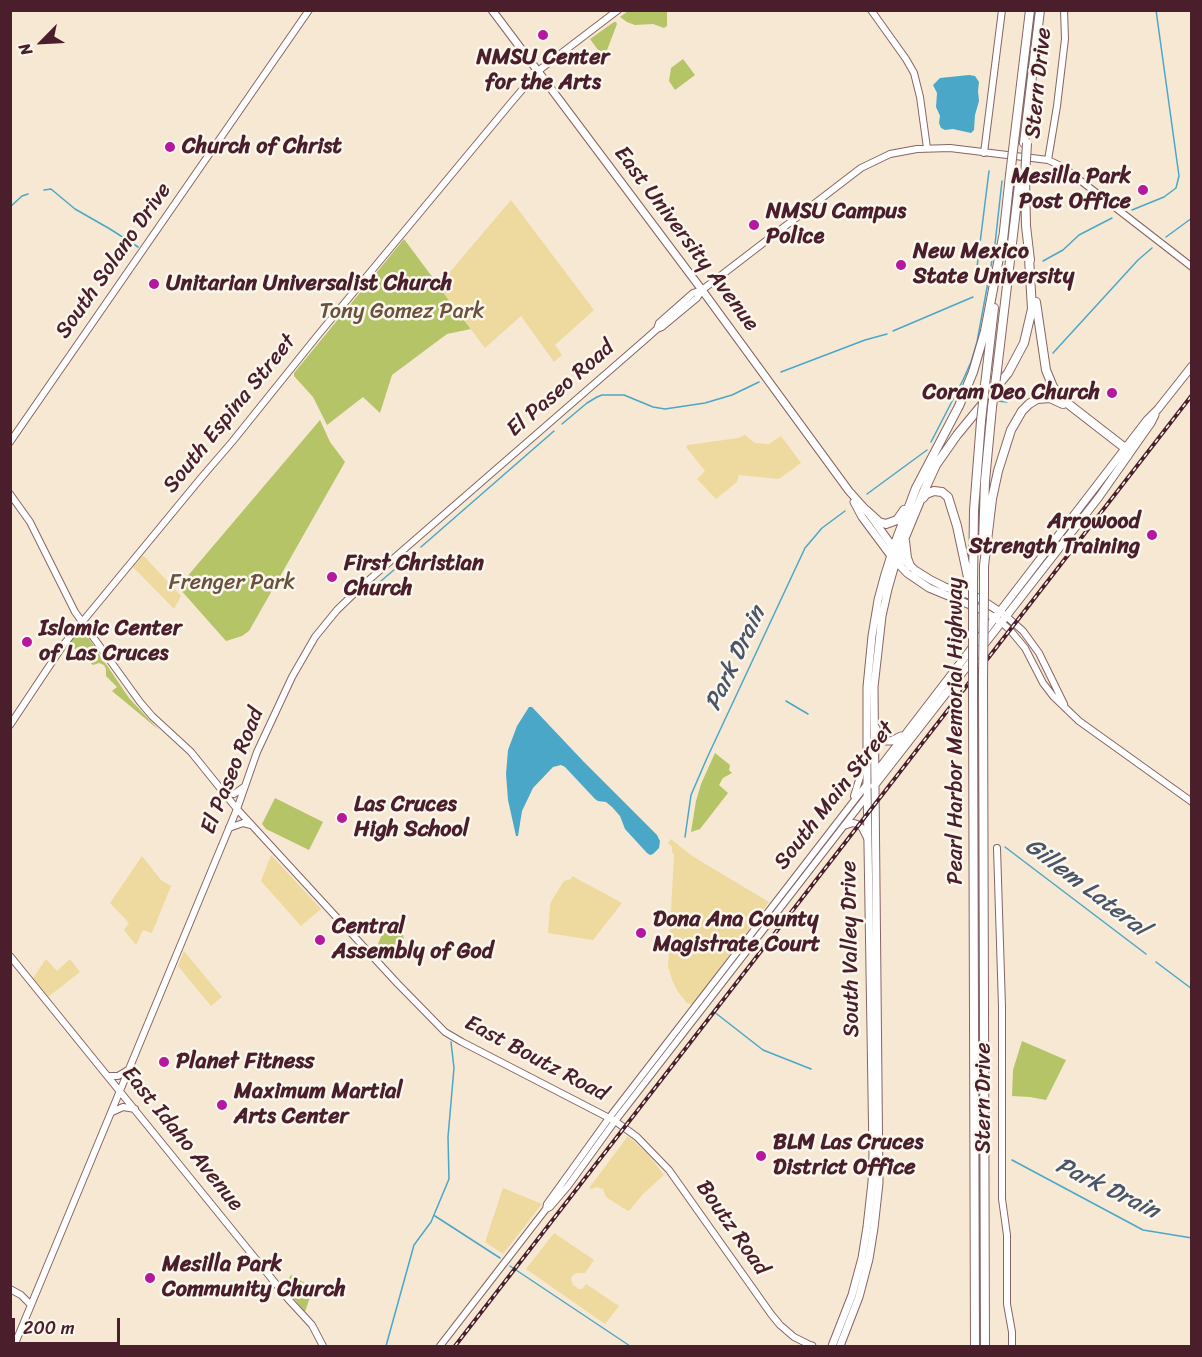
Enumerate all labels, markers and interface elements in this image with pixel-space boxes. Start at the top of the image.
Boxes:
north arrow [12,12,72,72]
street label: Stern Drive [1020,26,1058,140]
marker: NMSU Center for the Arts [536,28,550,42]
text: N [10,39,41,60]
place label: NMSU Center for the Arts [477,45,609,96]
place label: Church of Christ [182,134,342,160]
marker: Church of Christ [163,140,177,154]
street label: East University Avenue [608,141,764,337]
place label: Mesilla Park Post Office [1011,164,1131,216]
street label: South Solano Drive [50,178,178,344]
marker: Mesilla Park Post Office [1136,183,1150,197]
place label: NMSU Campus Police [766,199,906,250]
marker: NMSU Campus Police [747,218,761,232]
place label: New Mexico State University [913,239,1074,290]
marker: New Mexico State University [894,258,908,272]
place label: Unitarian Universalist Church [166,271,452,297]
marker: Unitarian Universalist Church [147,277,161,291]
park label: Tony Gomez Park [320,299,484,325]
street label: South Espina Street [158,329,302,499]
street label: El Paseo Road [502,335,620,443]
place label: Coram Deo Church [922,380,1100,406]
marker: Coram Deo Church [1105,386,1119,400]
place label: Arrowood Strength Training [969,509,1140,560]
marker: Arrowood Strength Training [1145,528,1159,542]
place label: First Christian Church [344,551,484,602]
park label: Frenger Park [169,570,295,596]
marker: First Christian Church [325,570,339,584]
street label: Pearl Harbor Memorial Highway [943,577,969,885]
water label: Park Drain [699,603,773,715]
place label: Islamic Center of Las Cruces [39,616,182,668]
marker: Islamic Center of Las Cruces [20,635,34,649]
street label: El Paseo Road [196,704,270,838]
street label: South Main Street [769,717,901,875]
place label: Las Cruces High School [354,792,469,843]
marker: Las Cruces High School [335,811,349,825]
water label: Gillem Lateral [1019,832,1153,944]
street label: South Valley Drive [836,860,866,1038]
place label: Dona Ana County Magistrate Court [653,907,820,958]
place label: Central Assembly of God [332,914,493,966]
marker: Dona Ana County Magistrate Court [634,926,648,940]
marker: Central Assembly of God [313,933,327,947]
street label: East Boutz Road [460,1010,612,1108]
street label: Stern Drive [971,1042,997,1154]
place label: Planet Fitness [176,1049,314,1075]
marker: Planet Fitness [157,1055,171,1069]
street label: East Idaho Avenue [116,1061,248,1217]
place label: Maximum Martial Arts Center [234,1079,403,1130]
marker: Maximum Martial Arts Center [215,1098,229,1112]
place label: BLM Las Cruces District Office [773,1130,923,1182]
marker: BLM Las Cruces District Office [754,1149,768,1163]
water label: Park Drain [1051,1152,1163,1226]
street label: Boutz Road [690,1175,774,1281]
place label: Mesilla Park Community Church [162,1252,346,1304]
marker: Mesilla Park Community Church [143,1271,157,1285]
scale bar [15,1306,123,1344]
text: 200 m [23,1312,75,1344]

